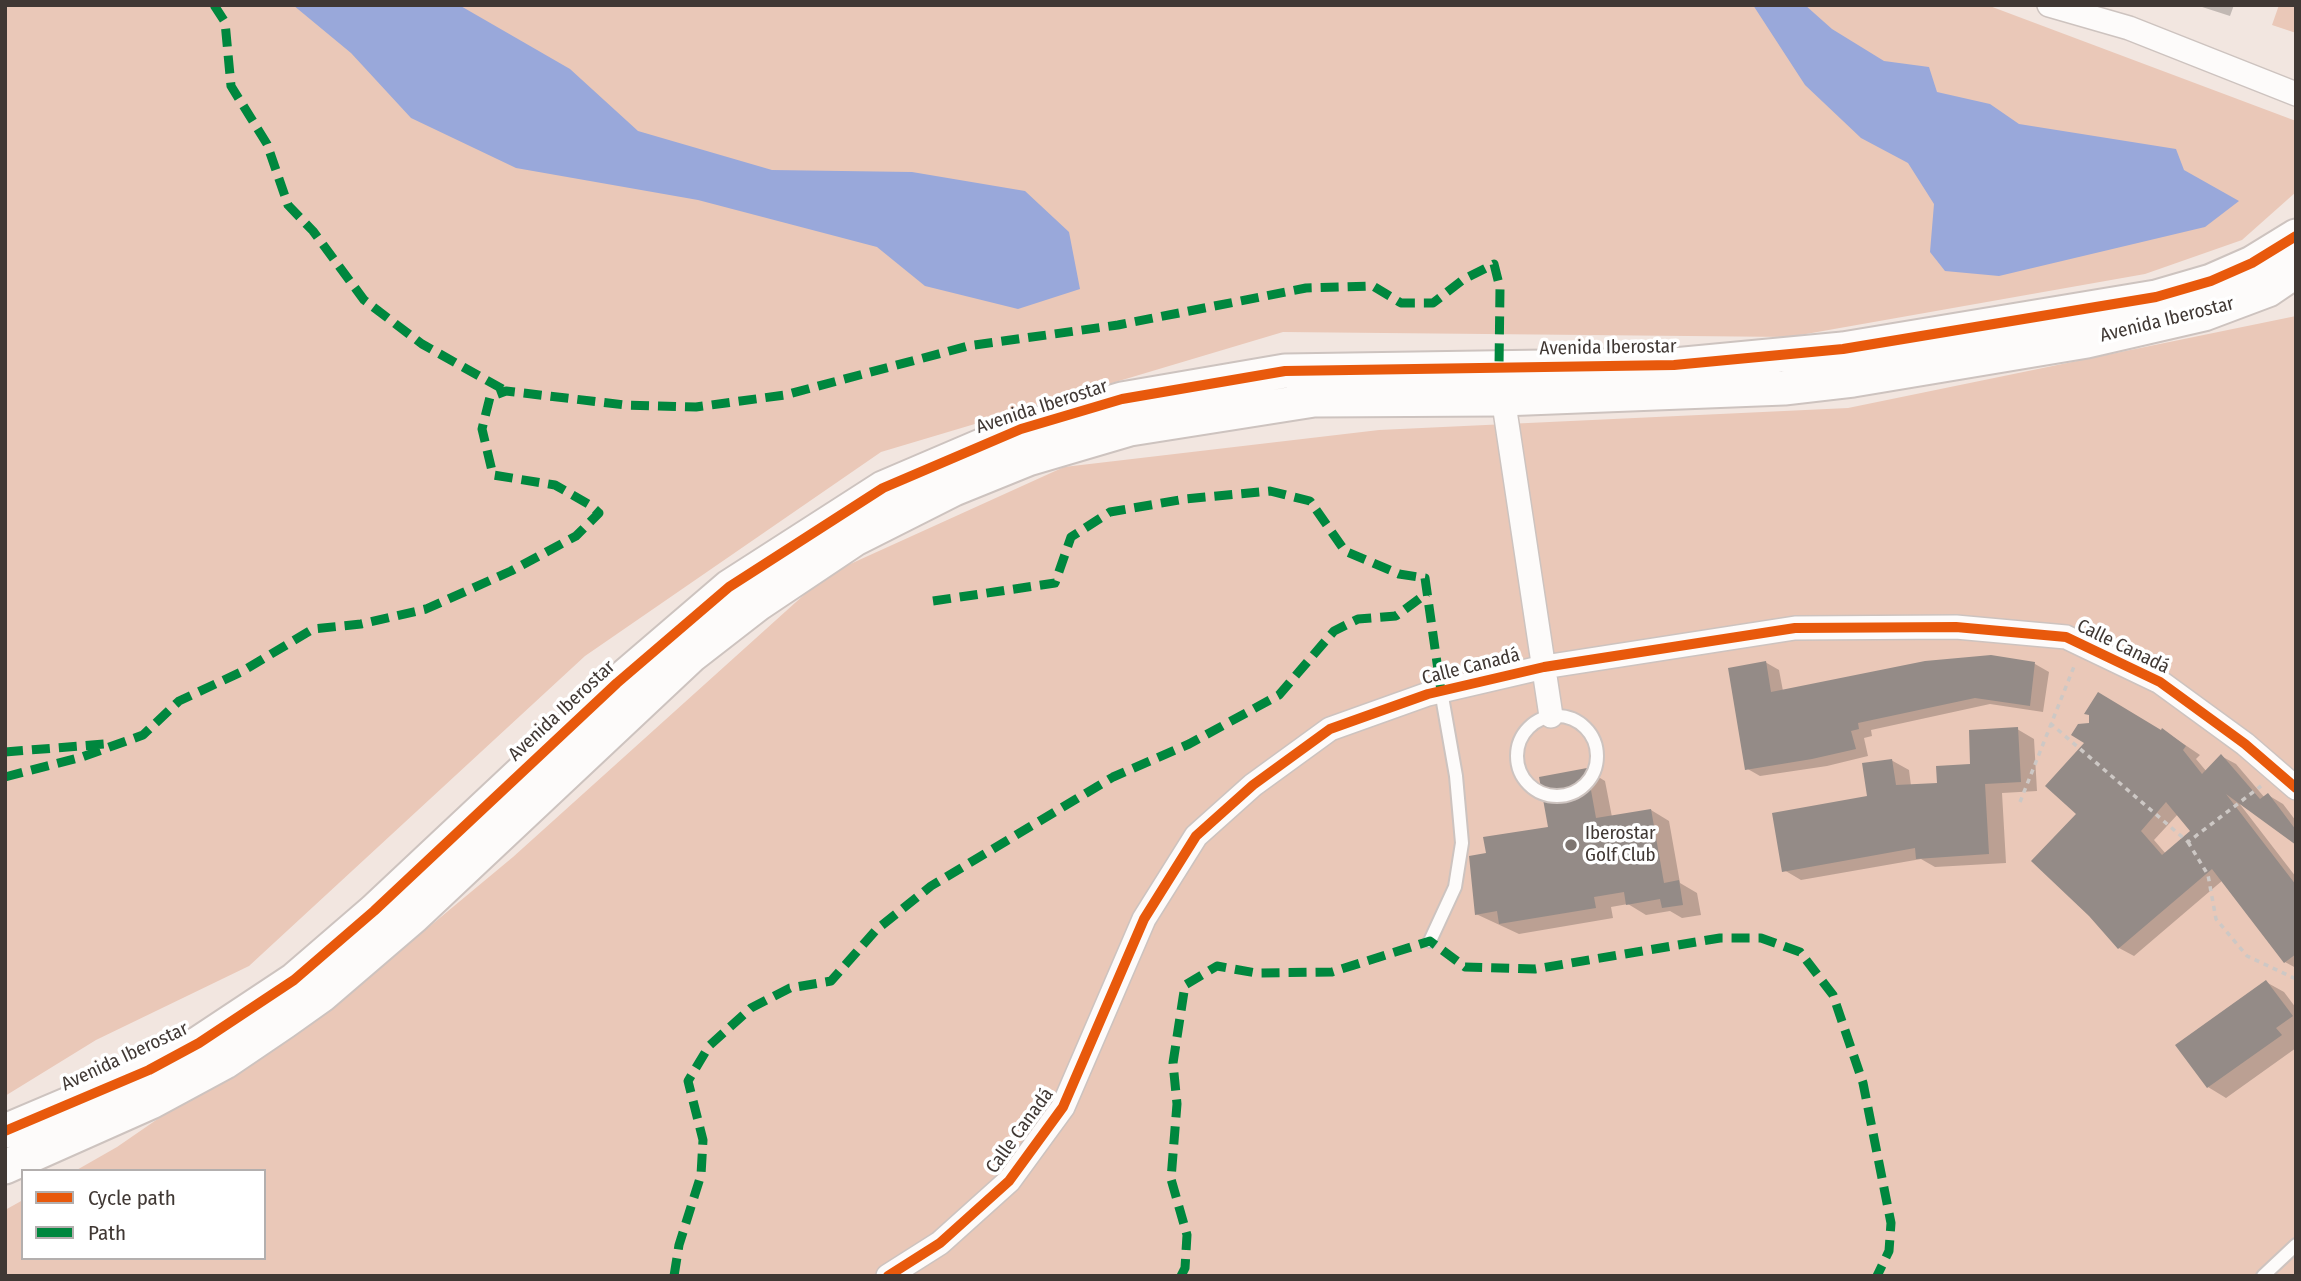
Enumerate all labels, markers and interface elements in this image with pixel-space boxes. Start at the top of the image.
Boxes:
street label: Avenida Iberostar [2098,292,2236,348]
street label: Avenida Iberostar [1539,335,1677,361]
street label: Avenida Iberostar [973,375,1111,439]
street label: Calle Canadá [2073,615,2173,679]
street label: Calle Canadá [1420,644,1522,690]
street label: Avenida Iberostar [504,656,620,766]
place label: Iberostar Golf Club [1585,823,1656,867]
marker: Iberostar Golf Club [1563,837,1579,853]
street label: Avenida Iberostar [58,1018,192,1096]
street label: Calle Canadá [981,1084,1059,1178]
legend [21,1169,266,1260]
text: Cycle path [88,1185,176,1211]
text: Path [88,1220,126,1246]

